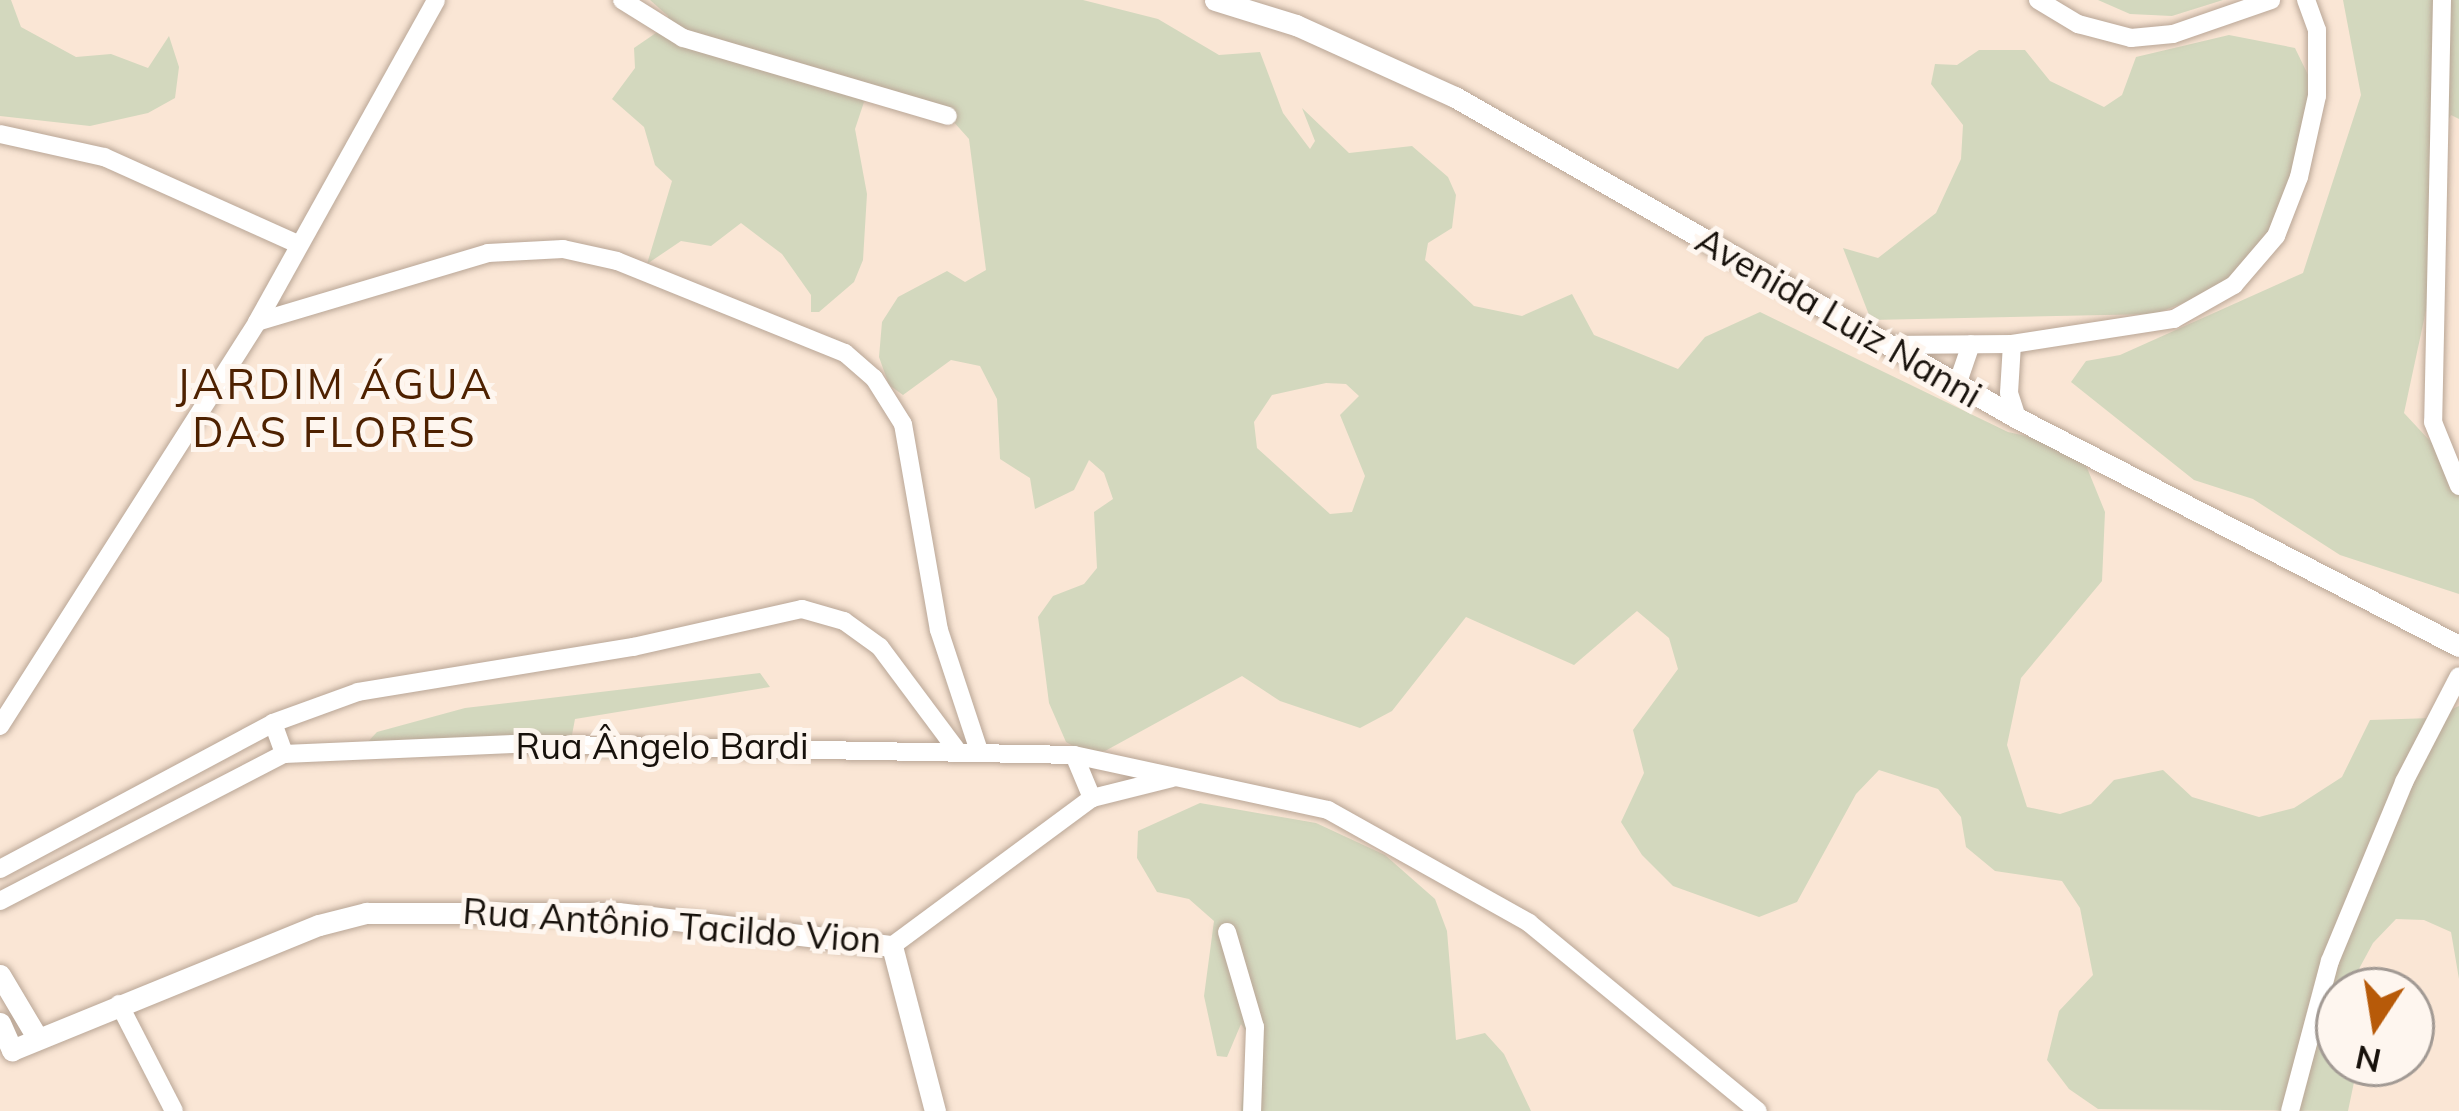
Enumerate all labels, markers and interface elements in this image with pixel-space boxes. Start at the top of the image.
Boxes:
street label: Avenida Luiz Nanni [1689,218,1989,416]
district label: JARDIM ÁGUA DAS FLORES [176,359,494,458]
street label: Rua Ângelo Bardi [515,724,809,768]
street label: Rua Antônio Tacildo Vion [461,889,883,961]
north arrow [2315,967,2435,1087]
text: N [2352,1037,2384,1082]

